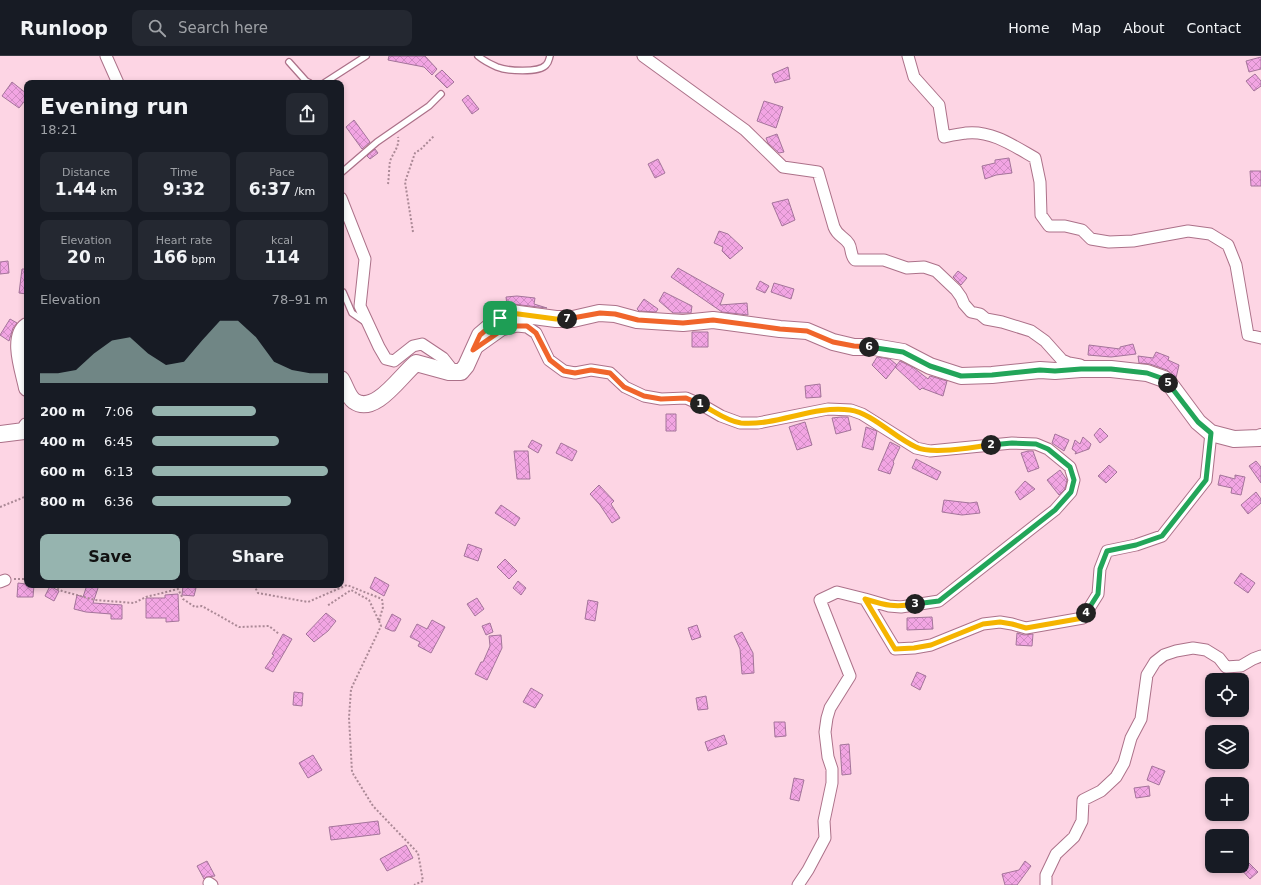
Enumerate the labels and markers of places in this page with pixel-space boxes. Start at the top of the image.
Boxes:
pin [483,301,517,335]
pin: 7 [557,309,577,329]
pin: 6 [859,337,879,357]
pin: 5 [1158,373,1178,393]
pin: 1 [690,394,710,414]
pin: 2 [981,435,1001,455]
pin: 3 [905,594,925,614]
pin: 4 [1076,603,1096,623]

